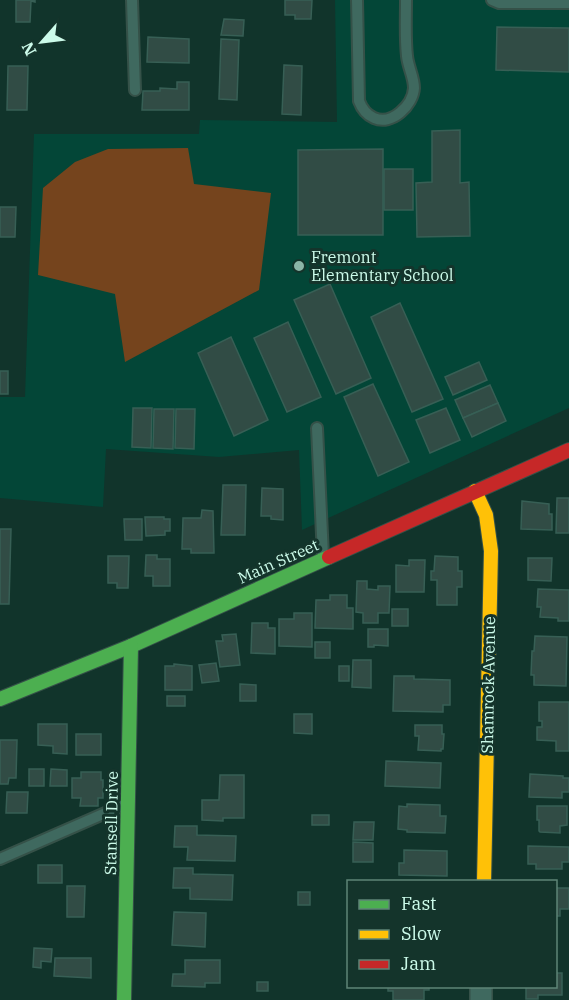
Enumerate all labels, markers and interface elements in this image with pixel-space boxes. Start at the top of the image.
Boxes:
north arrow [12,12,72,72]
text: N [17,39,41,59]
place label: Fremont Elementary School [311,247,454,285]
marker: Fremont Elementary School [292,259,306,273]
street label: Main Street [234,534,322,588]
street label: Shamrock Avenue [477,616,499,754]
street label: Stansell Drive [100,771,122,875]
legend [347,880,557,988]
text: Fast [401,892,436,915]
text: Slow [401,922,441,945]
text: Jam [401,952,436,975]

